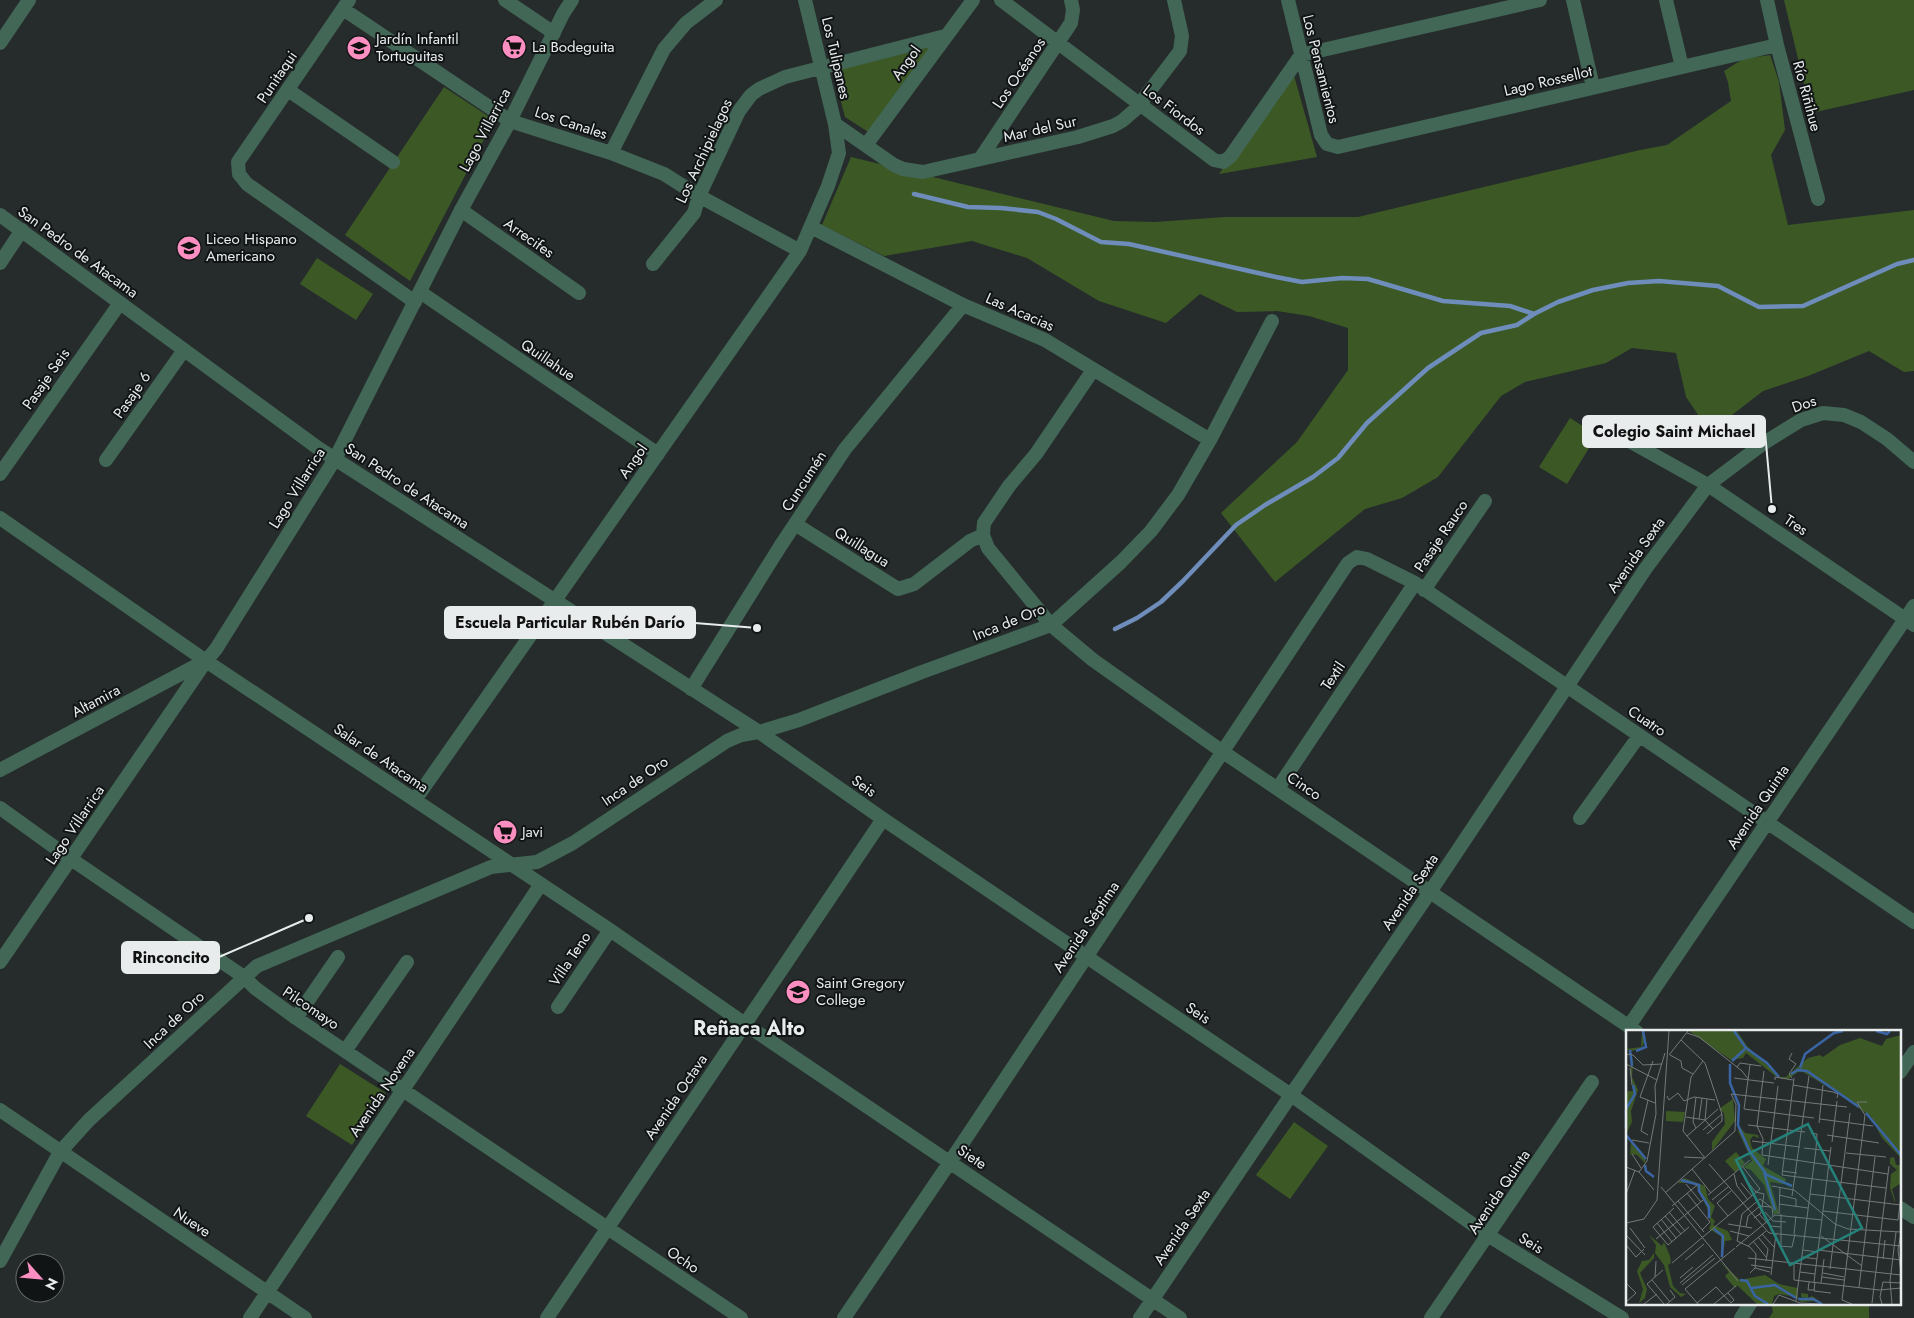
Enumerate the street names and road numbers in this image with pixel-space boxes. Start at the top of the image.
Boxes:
street label: Los Pensamientos [1297,12,1345,126]
street label: Los Tulipanes [816,15,856,101]
street label: Los Océanos [987,33,1051,113]
street label: Angol [886,41,926,85]
street label: Punitaqui [251,47,303,107]
street label: Río Riñihue [1787,58,1827,134]
street label: Lago Rossellot [1502,60,1595,102]
street label: Los Fiordos [1138,79,1210,141]
street label: Lago Villarrica [454,84,516,176]
street label: Los Archipielagos [670,95,738,207]
street label: Los Canales [532,101,610,145]
street label: Mar del Sur [1001,110,1080,148]
street label: San Pedro de Atacama [13,201,143,303]
street label: Arrecifes [499,213,559,263]
street label: Las Acacias [982,287,1058,337]
street label: Quillahue [516,334,580,386]
street label: Pasaje Seis [17,344,75,414]
street label: Pasaje 6 [108,367,156,423]
street label: Dos [1789,390,1819,418]
street label: San Pedro de Atacama [341,437,473,535]
street label: Angol [613,439,653,483]
street label: Lago Villarrica [263,443,331,533]
street label: Cuncumén [776,446,832,516]
street label: Pasaje Rauco [1409,495,1473,577]
street label: Tres [1780,509,1812,541]
street label: Avenida Sexta [1602,513,1670,597]
street label: Quillagua [830,521,894,573]
street label: Inca de Oro [970,598,1048,646]
street label: Textil [1315,657,1351,695]
street label: Altamira [68,679,124,723]
street label: Cuatro [1623,700,1671,742]
street label: Salar de Atacama [329,718,433,798]
street label: Inca de Oro [597,751,673,811]
street label: Avenida Quinta [1722,760,1794,854]
street label: Cinco [1282,766,1326,806]
street label: Seis [847,770,881,802]
street label: Lago Villarrica [40,781,110,869]
street label: Avenida Sexta [1376,849,1444,935]
street label: Avenida Séptima [1047,877,1125,977]
street label: Villa Teno [544,927,596,991]
street label: Pilcomayo [278,981,344,1035]
street label: Inca de Oro [139,986,209,1054]
street label: Seis [1181,997,1215,1029]
street label: Avenida Novena [344,1043,420,1141]
street label: Avenida Octava [639,1050,713,1144]
street label: Siete [953,1139,991,1175]
street label: Avenida Quinta [1463,1145,1535,1239]
street label: Avenida Sexta [1148,1184,1216,1270]
street label: Nueve [169,1201,215,1243]
street label: Seis [1514,1227,1548,1259]
street label: Ocho [662,1241,704,1279]

